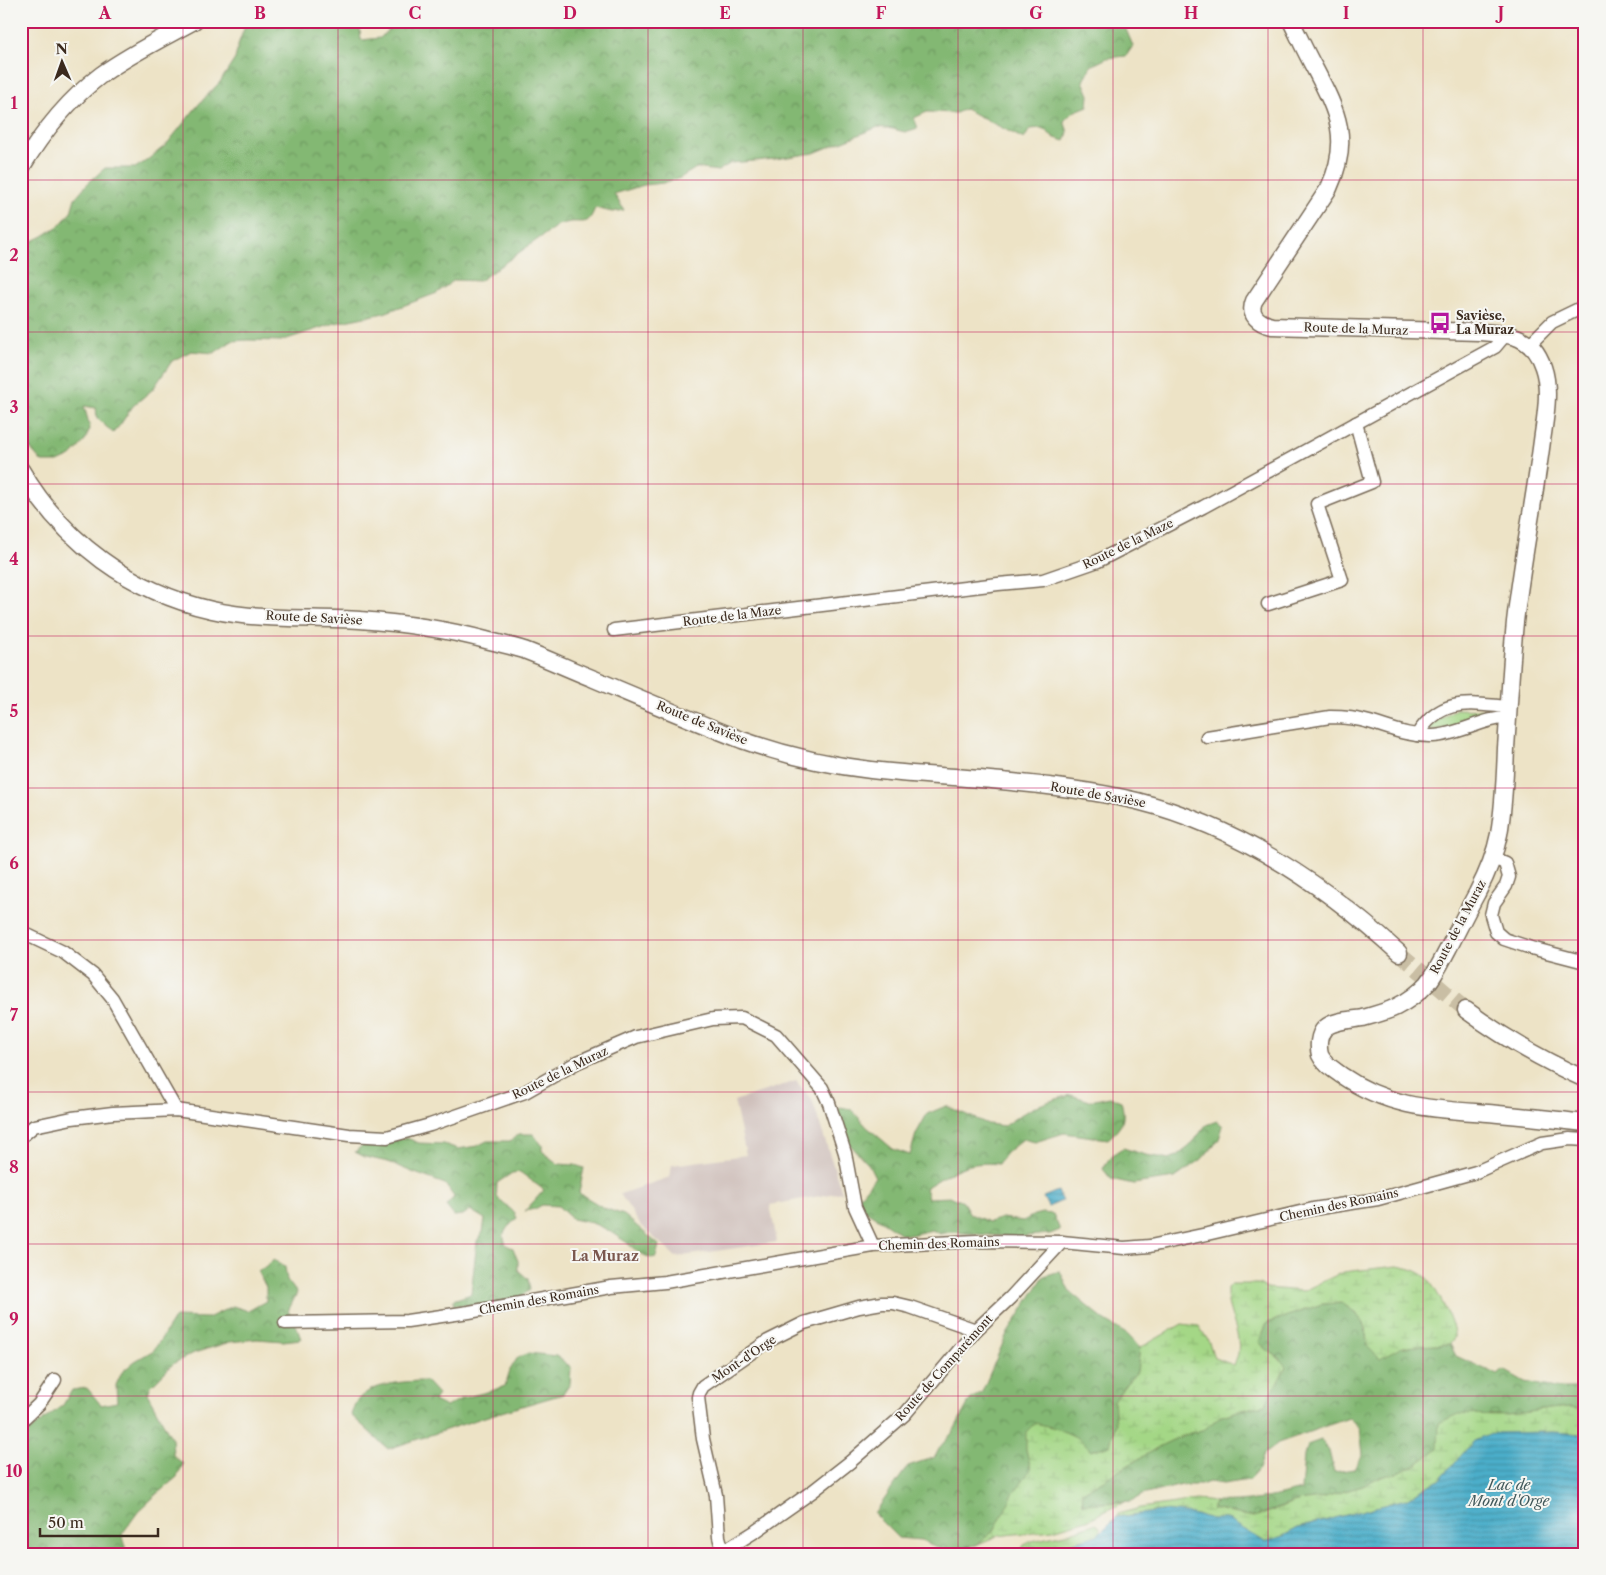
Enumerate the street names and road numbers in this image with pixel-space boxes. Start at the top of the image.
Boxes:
street label: Route de la Muraz [1303,319,1409,338]
street label: Route de la Maze [1080,515,1176,572]
street label: Route de la Maze [682,602,782,629]
street label: Route de Savièse [265,607,363,628]
street label: Route de Savièse [655,697,750,748]
street label: Route de Savièse [1049,779,1147,810]
street label: Route de la Muraz [1426,877,1489,976]
street label: Route de la Muraz [509,1043,610,1102]
street label: Chemin des Romains [1278,1185,1400,1224]
street label: Chemin des Romains [878,1234,1000,1253]
street label: Chemin des Romains [478,1282,600,1317]
street label: Route de Comparémont [892,1311,996,1424]
street label: Mont-d'Orge [709,1331,779,1386]

